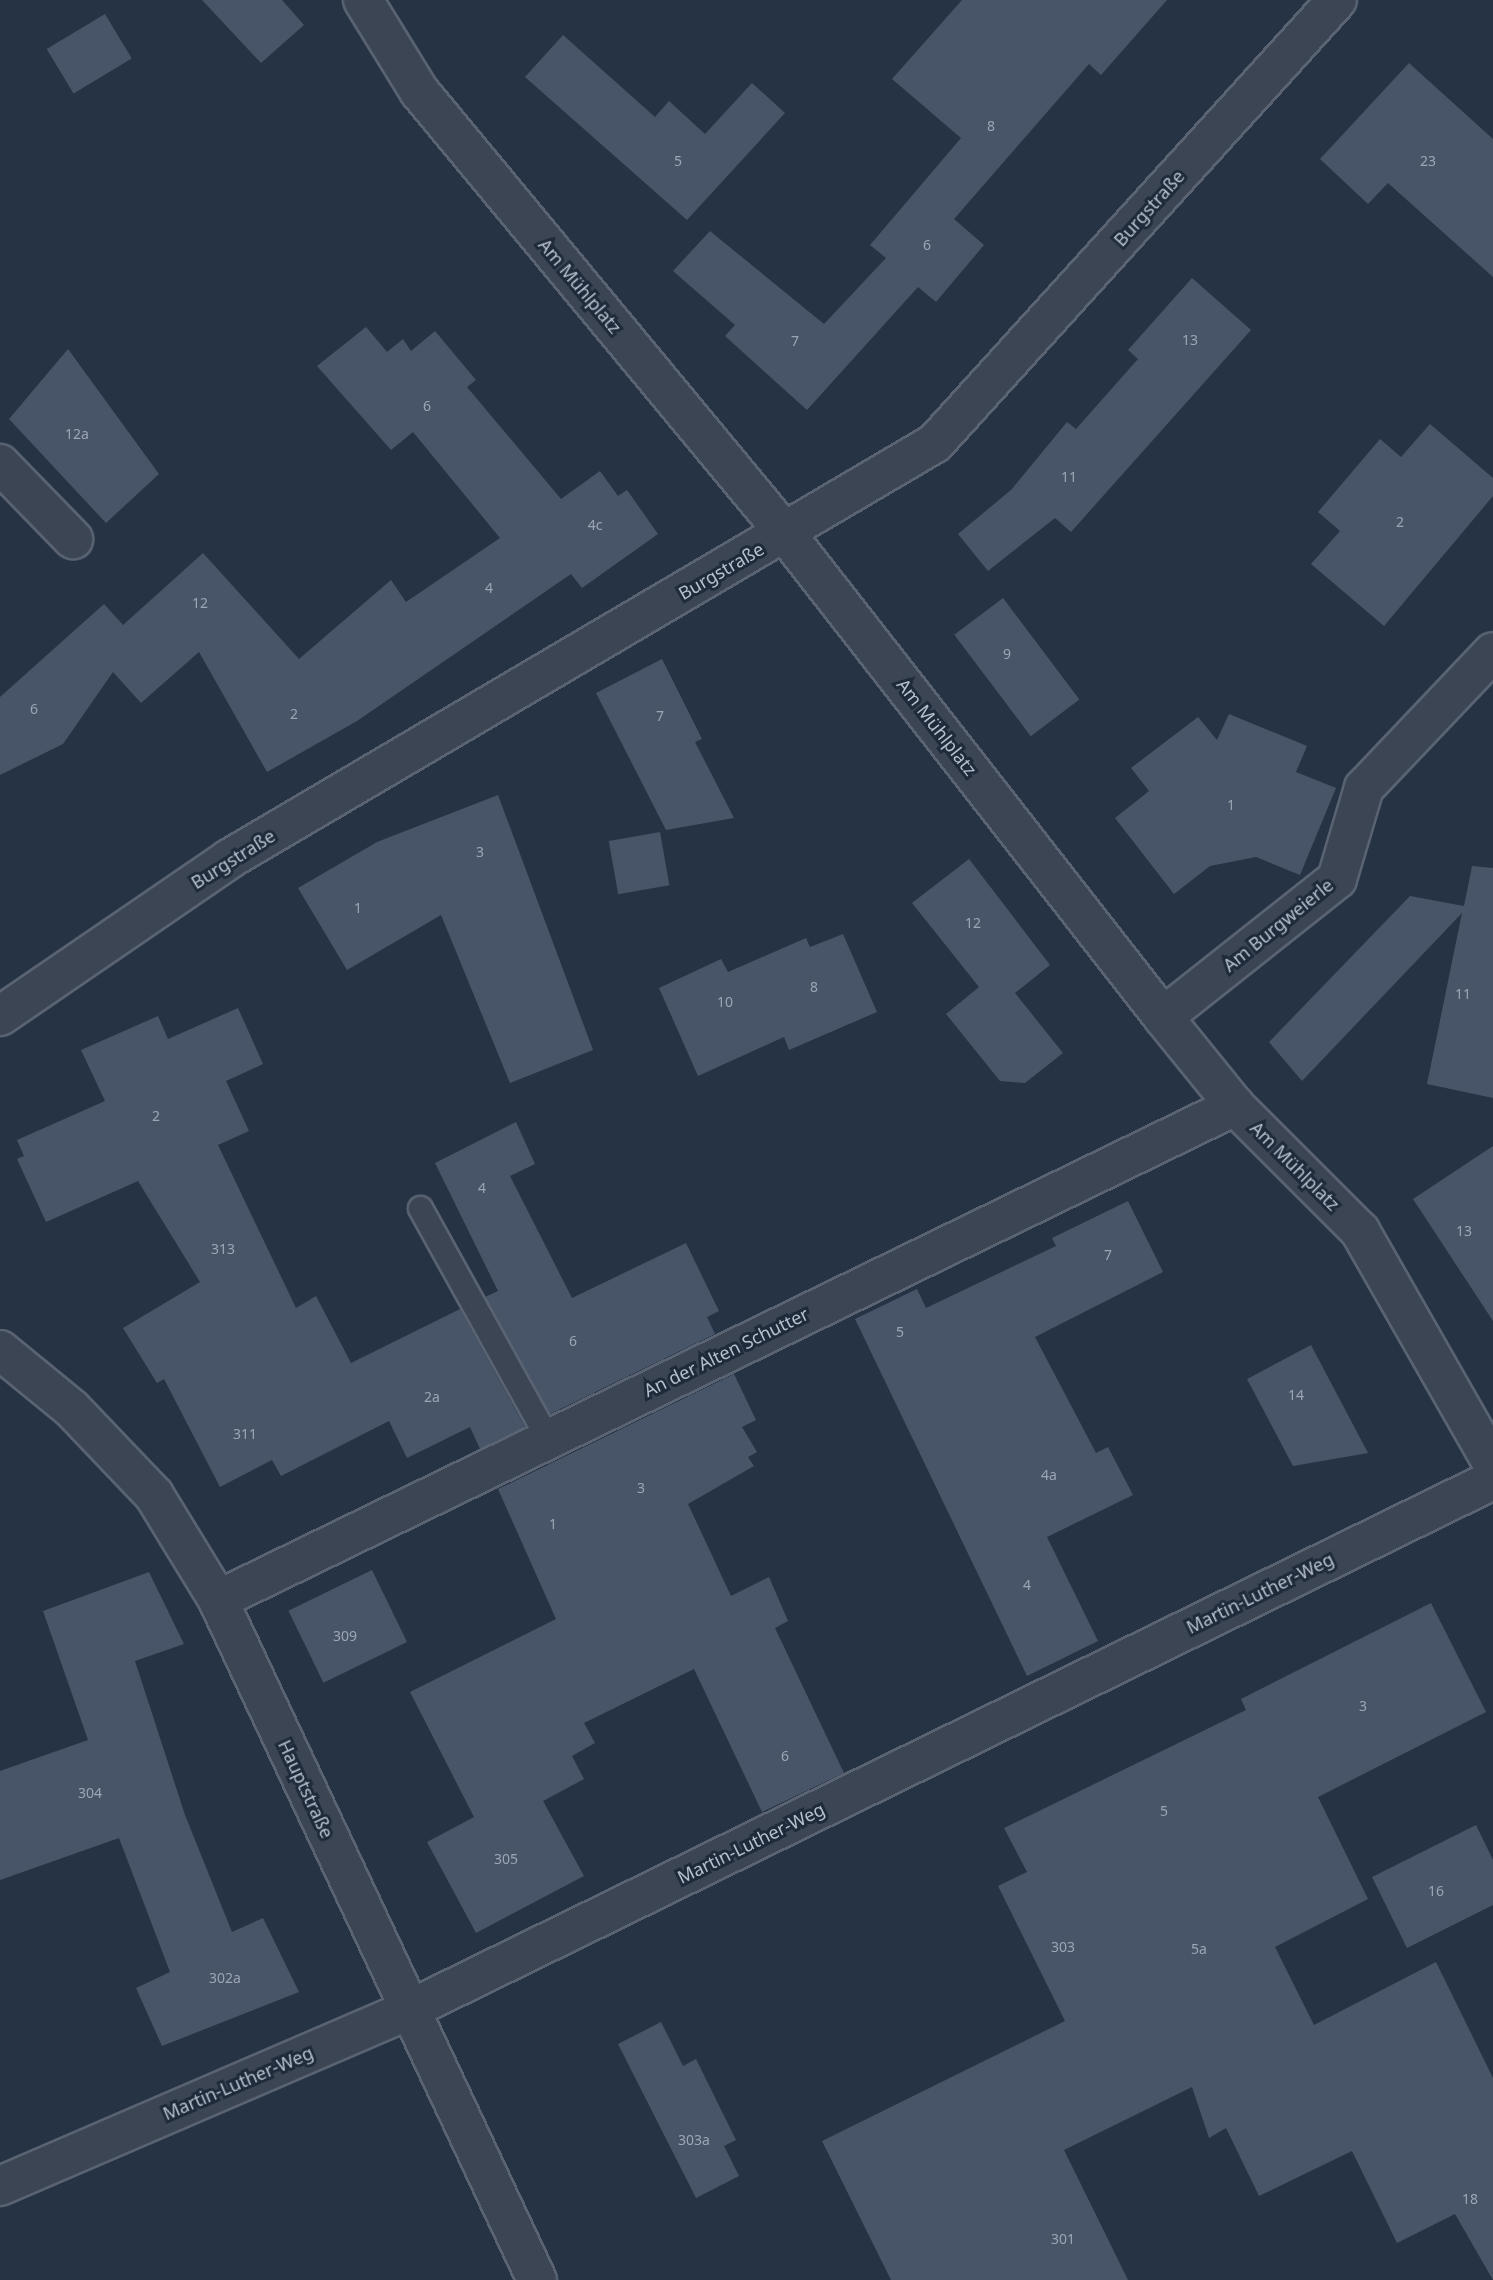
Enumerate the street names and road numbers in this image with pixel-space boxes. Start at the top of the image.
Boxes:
street label: Burgstraße [1109,165,1189,251]
street label: Am Mühlplatz [534,234,626,338]
street label: Burgstraße [674,538,768,604]
street label: Am Mühlplatz [892,674,982,780]
street label: Burgstraße [187,825,279,893]
street label: Am Burgweierle [1219,874,1337,976]
street label: Am Mühlplatz [1246,1117,1344,1215]
street label: An der Alten Schutter [640,1303,812,1401]
street label: Martin-Luther-Weg [1183,1548,1337,1638]
street label: Hauptstraße [274,1736,338,1842]
street label: Martin-Luther-Weg [674,1798,828,1888]
street label: Martin-Luther-Weg [160,2042,316,2124]

